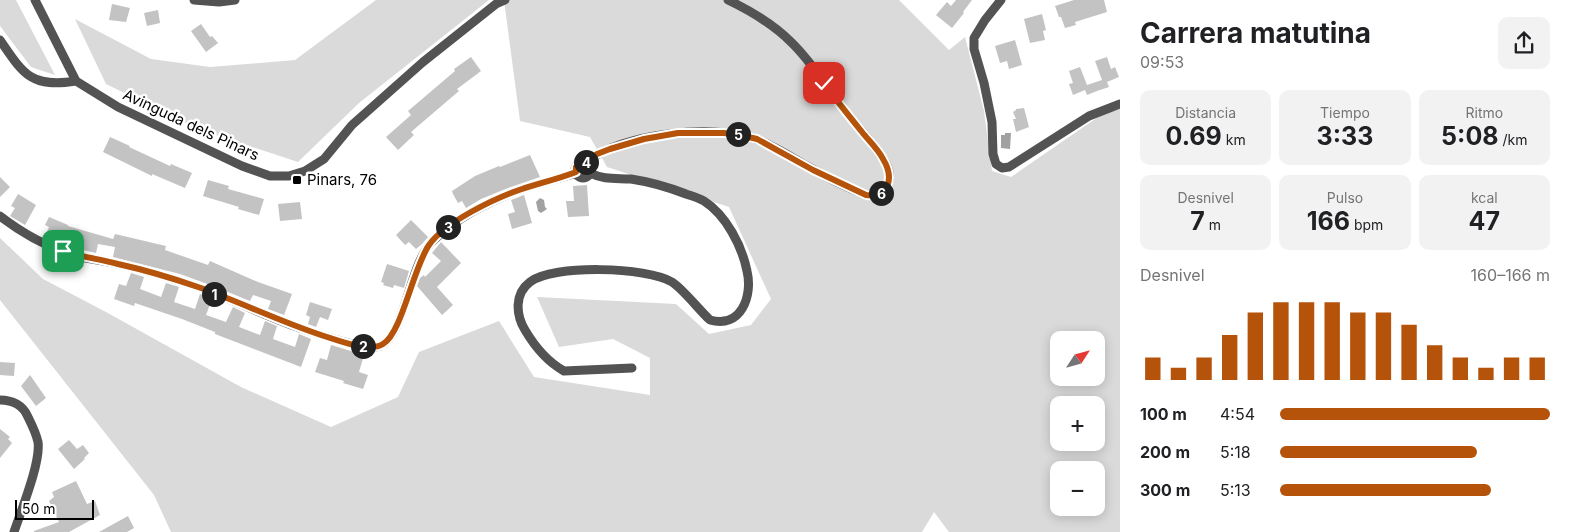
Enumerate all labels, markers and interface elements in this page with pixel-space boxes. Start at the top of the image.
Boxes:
text: Carrera matutina [1140,16,1371,50]
button: share [1498,17,1550,69]
text: 09:53 [1140,52,1184,72]
pin [803,62,845,104]
icon: check [810,69,838,97]
street label: Avinguda dels Pinars [120,85,262,164]
text: Distancia [1175,104,1236,121]
text: Tiempo [1320,104,1370,121]
text: Ritmo [1466,104,1503,121]
text: 0.69 [1166,121,1222,151]
text: 3:33 [1317,121,1373,151]
text: 5:08 [1441,121,1499,151]
pin: 5 [726,122,750,146]
text: 5 [734,126,743,143]
text: km [1222,131,1246,148]
text: /km [1499,131,1528,148]
pin: 4 [574,150,598,174]
text: 4 [582,154,591,171]
place label: Pinars, 76 [307,170,377,189]
marker: Pinars, 76 [291,174,303,186]
pin: 6 [868,180,894,206]
text: 6 [877,185,886,202]
text: Desnivel [1177,189,1234,206]
text: Pulso [1327,189,1363,206]
text: kcal [1471,189,1498,206]
text: 7 [1190,206,1205,236]
text: 166 [1307,206,1350,236]
text: 47 [1469,206,1500,236]
pin: 3 [436,214,460,240]
text: m [1205,216,1221,233]
text: bpm [1350,216,1383,233]
text: 3 [444,219,453,236]
pin [42,230,84,272]
icon: arrive [49,237,77,265]
text: Desnivel [1140,265,1205,285]
text: 160–166 m [1471,265,1550,285]
pin: 1 [202,282,226,306]
text: 1 [211,286,218,303]
north arrow [1050,331,1105,386]
map controls [1050,331,1105,516]
pin: 2 [350,334,376,358]
text: 2 [359,338,368,355]
button: + [1050,396,1105,451]
text: 100 m [1140,404,1187,424]
text: 4:54 [1220,404,1255,424]
text: 200 m [1140,442,1190,462]
text: 5:18 [1220,442,1251,462]
button: − [1050,461,1105,516]
text: 300 m [1140,480,1190,500]
text: 5:13 [1220,480,1251,500]
scale bar [15,497,94,520]
text: 50 m [22,500,56,517]

